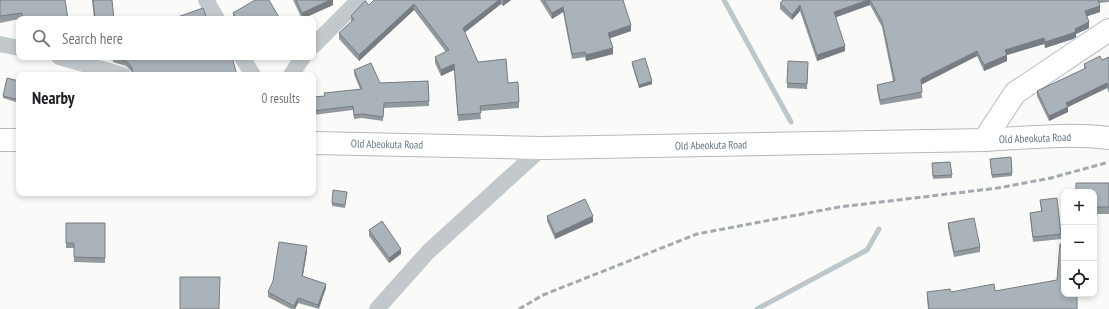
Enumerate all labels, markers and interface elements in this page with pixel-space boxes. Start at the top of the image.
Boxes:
search box [16,16,316,60]
icon: search [30,27,52,49]
text: Search here [62,29,123,48]
text: Nearby [32,87,75,109]
text: 0 results [261,90,300,107]
street label: Old Abeokuta Road [999,130,1072,146]
street label: Old Abeokuta Road [351,136,423,152]
street label: Old Abeokuta Road [675,137,747,153]
map controls [1061,189,1097,297]
button: + [1061,189,1097,225]
button: − [1061,225,1097,261]
button: locate [1061,261,1097,297]

